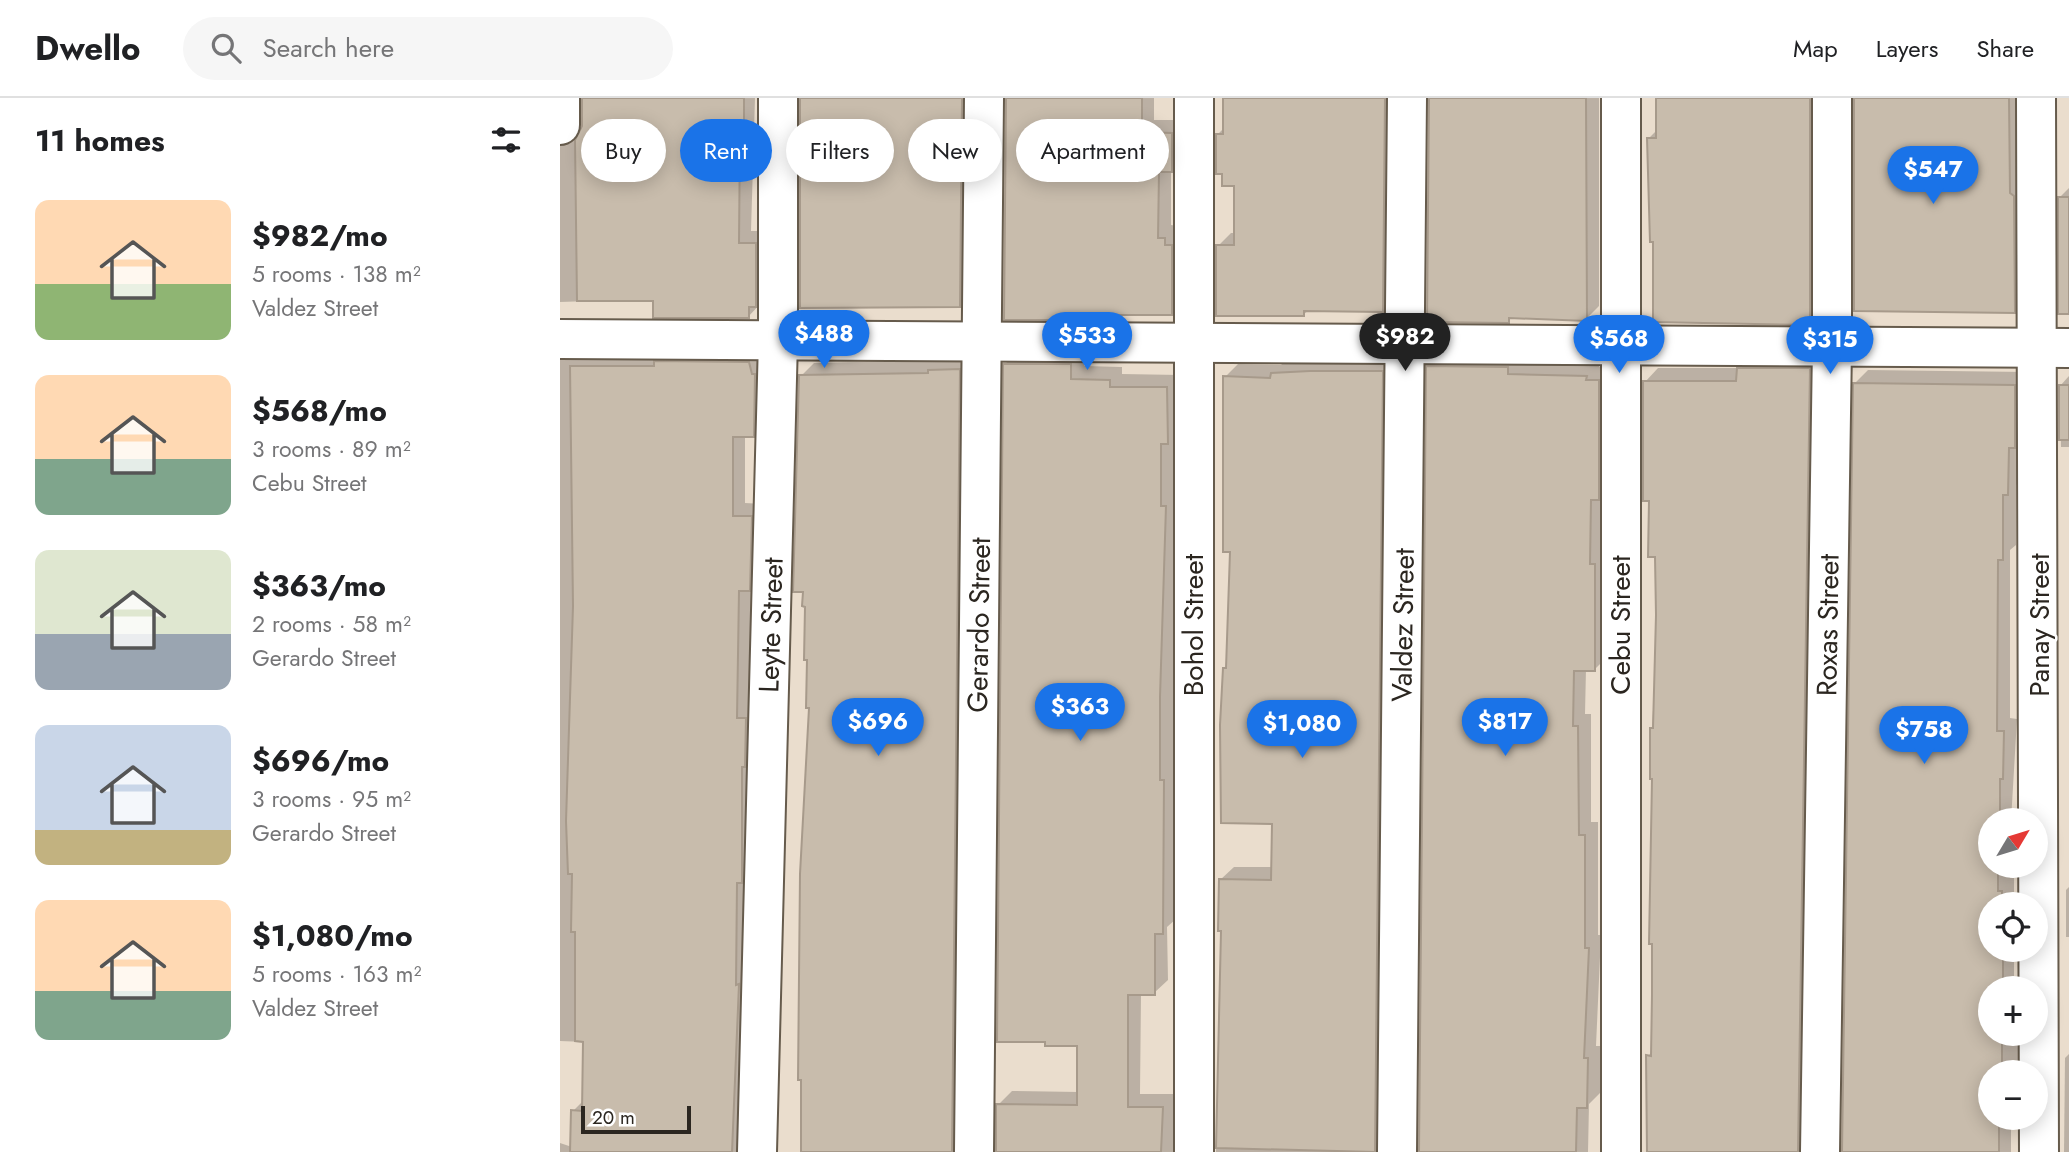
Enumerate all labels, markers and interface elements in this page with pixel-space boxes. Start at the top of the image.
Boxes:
search box [183,17,673,80]
text: Dwello [35,25,141,72]
icon: search [207,29,245,67]
text: Search here [263,29,394,67]
text: Map [1793,31,1838,66]
text: Layers [1876,31,1938,66]
text: Share [1976,31,2034,66]
text: 11 homes [35,119,165,162]
chip: Buy [581,119,666,182]
chip: Rent [680,119,772,182]
chip: Filters [786,119,894,182]
chip: New [908,119,1002,182]
chip: Apartment [1016,119,1169,182]
icon: filters [487,121,525,159]
pin: $547 [1892,146,1974,206]
text: $547 [1903,152,1963,186]
text: $982/mo [252,214,388,257]
icon: home [91,228,175,312]
text: 5 rooms · 138 m² [252,257,421,291]
text: Valdez Street [252,291,378,325]
pin: $488 [783,310,865,370]
pin: $533 [1046,313,1128,372]
pin: $982 [1364,314,1446,373]
text: $488 [794,316,854,350]
pin: $568 [1578,316,1660,375]
pin: $315 [1789,316,1871,376]
text: $533 [1058,318,1116,352]
text: $982 [1375,319,1435,353]
text: $568 [1590,321,1648,355]
text: $315 [1802,322,1858,356]
text: $568/mo [252,389,387,432]
icon: home [91,403,175,487]
text: 3 rooms · 89 m² [252,432,411,466]
text: Cebu Street [252,466,367,500]
street label: Gerardo Street [957,537,1001,713]
street label: Valdez Street [1381,548,1425,702]
street label: Bohol Street [1173,553,1214,696]
street label: Roxas Street [1806,553,1850,696]
street label: Panay Street [2019,553,2060,697]
street label: Cebu Street [1600,555,1641,695]
street label: Leyte Street [748,556,794,693]
text: $363/mo [252,564,386,607]
icon: home [91,578,175,662]
text: 2 rooms · 58 m² [252,607,411,641]
text: Gerardo Street [252,641,396,675]
pin: $363 [1039,684,1121,743]
text: $363 [1051,689,1109,723]
pin: $696 [837,698,919,758]
pin: $817 [1464,698,1546,758]
pin: $1,080 [1245,700,1359,760]
text: $696 [848,704,908,738]
text: $817 [1478,704,1532,738]
text: $1,080 [1263,706,1341,740]
pin: $758 [1883,706,1965,766]
text: $758 [1895,712,1953,746]
text: $696/mo [252,739,389,782]
icon: home [91,753,175,837]
text: 3 rooms · 95 m² [252,782,411,816]
north arrow [1978,808,2048,878]
map controls [1978,808,2048,1130]
text: Gerardo Street [252,816,396,850]
button: locate [1978,892,2048,962]
text: $1,080/mo [252,914,413,957]
icon: home [91,928,175,1012]
text: 5 rooms · 163 m² [252,957,421,991]
button: + [1978,976,2048,1046]
text: Valdez Street [252,991,378,1025]
button: − [1978,1060,2048,1130]
scale bar [581,1103,691,1135]
text: 20 m [592,1104,635,1131]

